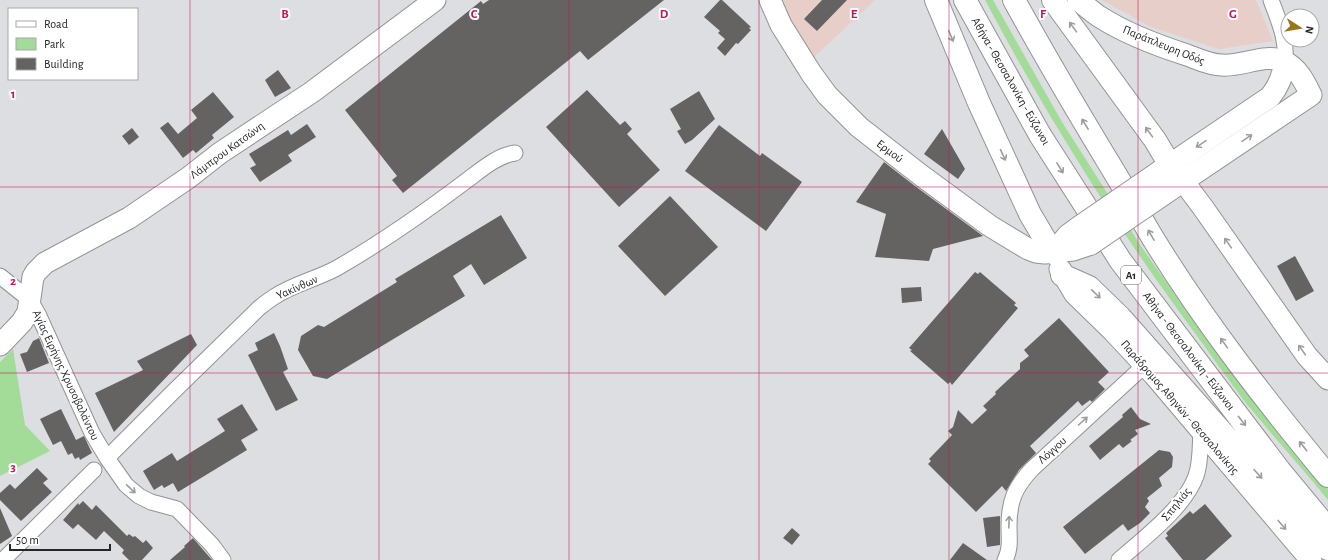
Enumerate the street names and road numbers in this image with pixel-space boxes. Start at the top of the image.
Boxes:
street label: Αθήνα - Θεσσαλονίκη - Εύζωνοι [969,15,1052,147]
street label: Παράπλευρη Οδός [1121,23,1207,68]
street label: Λάμπρου Κατσώνη [188,119,266,181]
street label: Ερμού [874,137,906,165]
road number: Α1 [1121,266,1141,284]
street label: Υακίνθων [274,273,320,301]
street label: Αθήνα - Θεσσαλονίκη - Εύζωνοι [1140,290,1237,413]
street label: Αγίας Ειρήνης Χρυσοβαλάντου [30,308,101,442]
street label: Παράδρομος Αθηνών - Θεσσαλονίκης [1118,338,1242,477]
street label: Λόγγου [1035,434,1069,466]
street label: Σπηλιάς [1159,485,1194,524]

